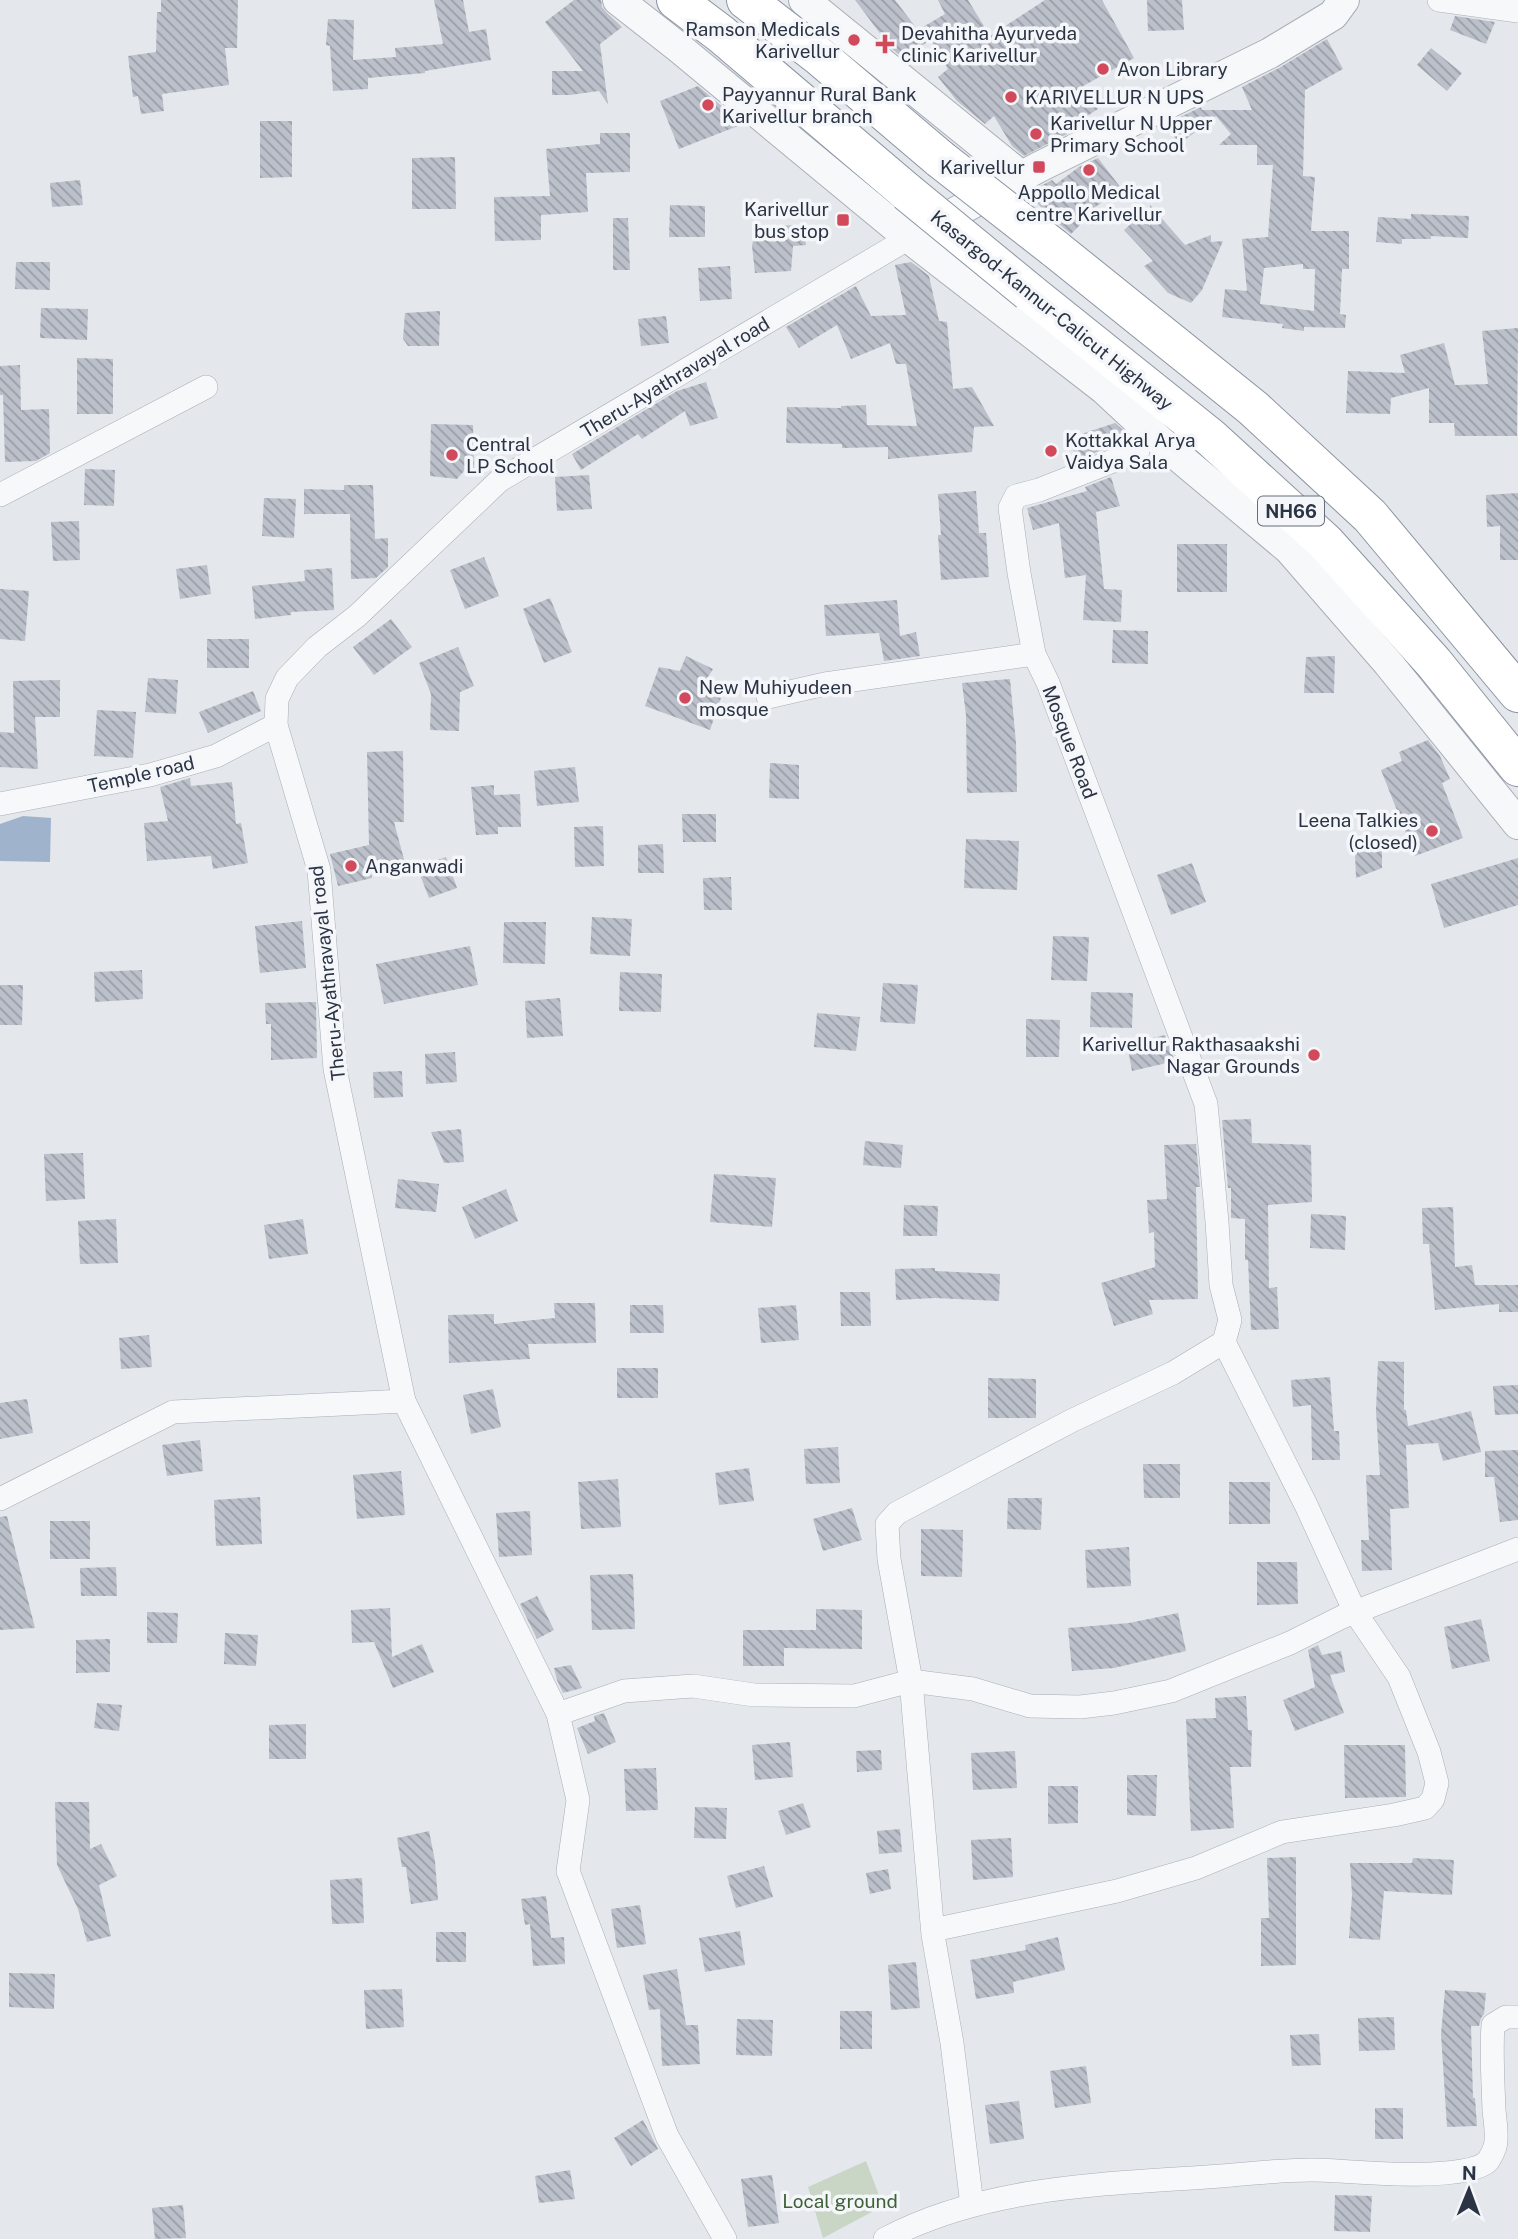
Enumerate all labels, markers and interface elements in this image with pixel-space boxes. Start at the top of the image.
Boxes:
place label: Ramson Medicals Karivellur [685,18,840,62]
place label: Devahitha Ayurveda clinic Karivellur [901,22,1077,66]
marker: Ramson Medicals Karivellur [846,32,862,48]
marker: Devahitha Ayurveda clinic Karivellur [875,34,895,54]
place label: Avon Library [1117,58,1228,80]
marker: Avon Library [1095,61,1111,77]
place label: Payyannur Rural Bank Karivellur branch [722,83,917,127]
place label: KARIVELLUR N UPS [1025,86,1204,108]
marker: KARIVELLUR N UPS [1003,89,1019,105]
marker: Payyannur Rural Bank Karivellur branch [700,97,716,113]
place label: Karivellur N Upper Primary School [1050,112,1213,156]
marker: Karivellur N Upper Primary School [1028,126,1044,142]
place label: Karivellur [940,156,1025,178]
marker: Karivellur [1031,159,1047,175]
marker: Appollo Medical centre Karivellur [1081,162,1097,178]
place label: Appollo Medical centre Karivellur [1016,181,1162,225]
place label: Karivellur bus stop [744,198,829,242]
street label: Kasargod-Kannur-Calicut Highway [927,205,1177,415]
marker: Karivellur bus stop [835,212,851,228]
street label: Theru-Ayathravayal road [577,312,773,442]
place label: Kottakkal Arya Vaidya Sala [1065,429,1196,473]
place label: Central LP School [466,433,555,477]
marker: Kottakkal Arya Vaidya Sala [1043,443,1059,459]
marker: Central LP School [444,447,460,463]
road number: NH66 [1258,496,1324,526]
place label: New Muhiyudeen mosque [699,676,852,720]
street label: Mosque Road [1038,682,1102,802]
marker: New Muhiyudeen mosque [677,690,693,706]
street label: Temple road [86,751,196,797]
place label: Leena Talkies (closed) [1298,809,1418,853]
marker: Leena Talkies (closed) [1424,823,1440,839]
place label: Anganwadi [365,855,463,877]
marker: Anganwadi [343,858,359,874]
street label: Theru-Ayathravayal road [305,864,349,1082]
place label: Karivellur Rakthasaakshi Nagar Grounds [1082,1033,1300,1077]
marker: Karivellur Rakthasaakshi Nagar Grounds [1306,1047,1322,1063]
north arrow [1434,2155,1504,2225]
text: N [1462,2162,1477,2184]
park label: Local ground [782,2190,898,2212]

